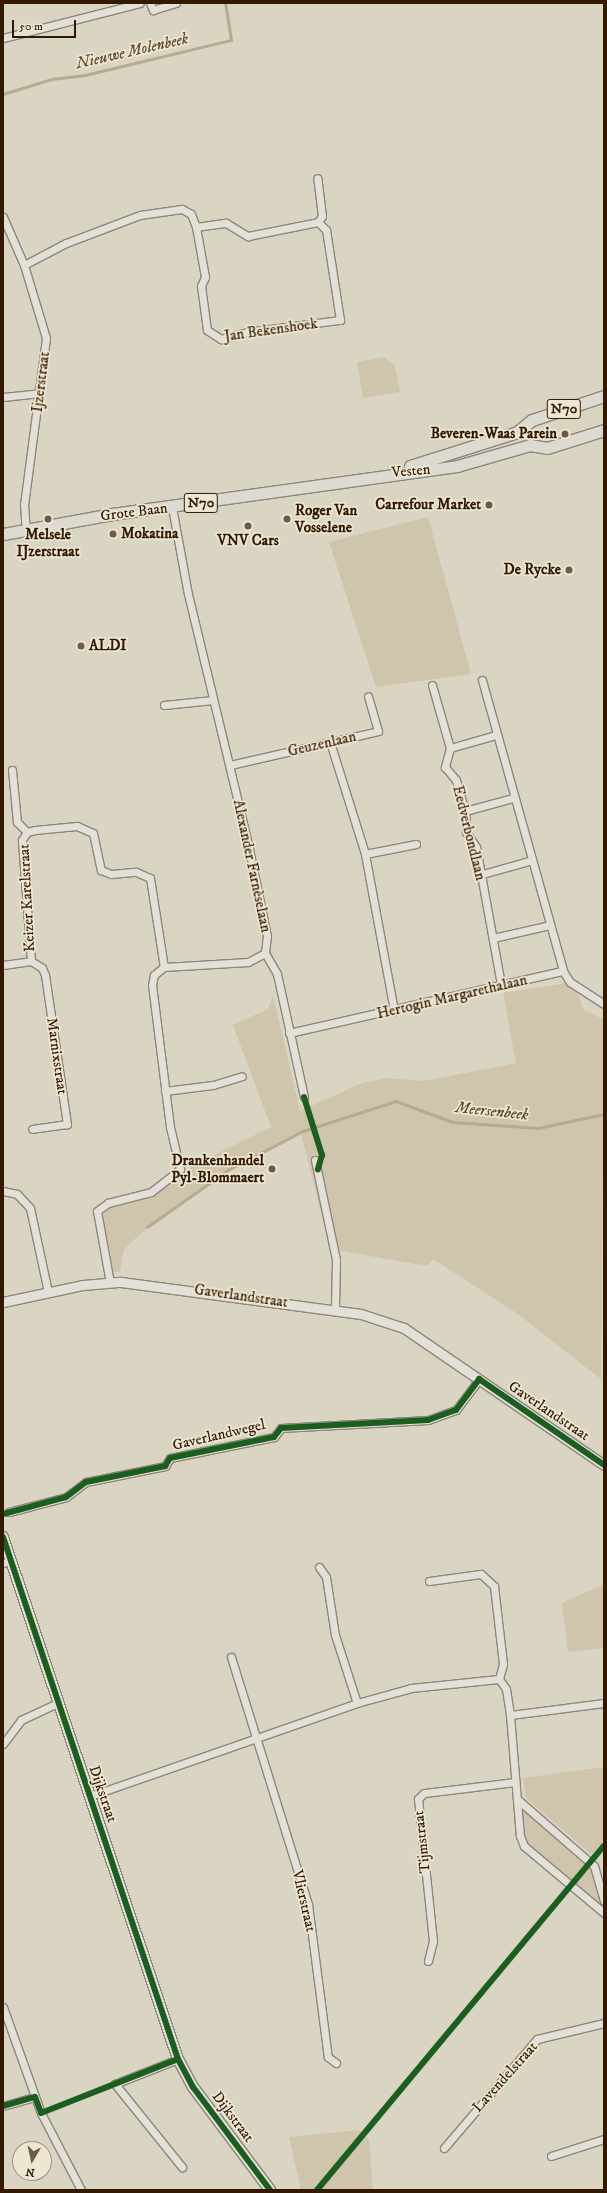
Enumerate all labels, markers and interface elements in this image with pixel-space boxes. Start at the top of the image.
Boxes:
scale bar [14,12,78,38]
text: 50 m [19,19,43,34]
water label: Nieuwe Molenbeek [74,29,190,73]
street label: Jan Bekenshoek [223,315,319,345]
street label: Ijzerstraat [28,351,54,413]
road number: N70 [546,397,582,421]
place label: Beveren-Waas Parein [430,425,557,443]
marker: Beveren-Waas Parein [560,429,570,439]
street label: Vesten [391,460,431,482]
road number: N70 [183,491,219,515]
place label: Carrefour Market [375,496,481,514]
street label: Grote Baan [99,499,169,525]
marker: Carrefour Market [484,500,494,510]
place label: Roger Van Vosselene [295,501,357,536]
marker: Melsele IJzerstraat [43,514,53,524]
marker: Roger Van Vosselene [282,514,292,524]
marker: VNV Cars [243,521,253,531]
place label: Melsele IJzerstraat [16,525,80,560]
place label: Mokatina [121,525,178,543]
marker: Mokatina [108,529,118,539]
place label: VNV Cars [217,532,279,550]
place label: De Rycke [504,561,561,579]
marker: De Rycke [564,565,574,575]
place label: ALDI [89,637,127,655]
marker: ALDI [76,641,86,651]
street label: Geuzenlaan [286,727,358,761]
street label: Eedverbondlaan [448,784,490,882]
street label: Alexander Farnèselaan [229,798,275,934]
street label: Keizer Karelstraat [15,844,39,952]
street label: Hertogin Margarethalaan [375,971,529,1023]
street label: Marnixstraat [43,1016,71,1096]
water label: Meersenbeek [455,1098,529,1124]
place label: Drankenhandel Pyl-Blommaert [171,1151,264,1186]
marker: Drankenhandel Pyl-Blommaert [267,1164,277,1174]
street label: Gaverlandstraat [193,1281,289,1311]
street label: Gaverlandstraat [505,1377,593,1445]
street label: Gaverlandwegel [171,1416,267,1454]
street label: Dijkstraat [85,1763,121,1825]
street label: Tijmstraat [410,1810,434,1874]
street label: Vlierstraat [288,1868,320,1934]
street label: Lavendelstraat [469,2038,541,2116]
street label: Dijkstraat [208,2088,258,2146]
north arrow [12,2141,52,2181]
text: N [25,2164,36,2179]

